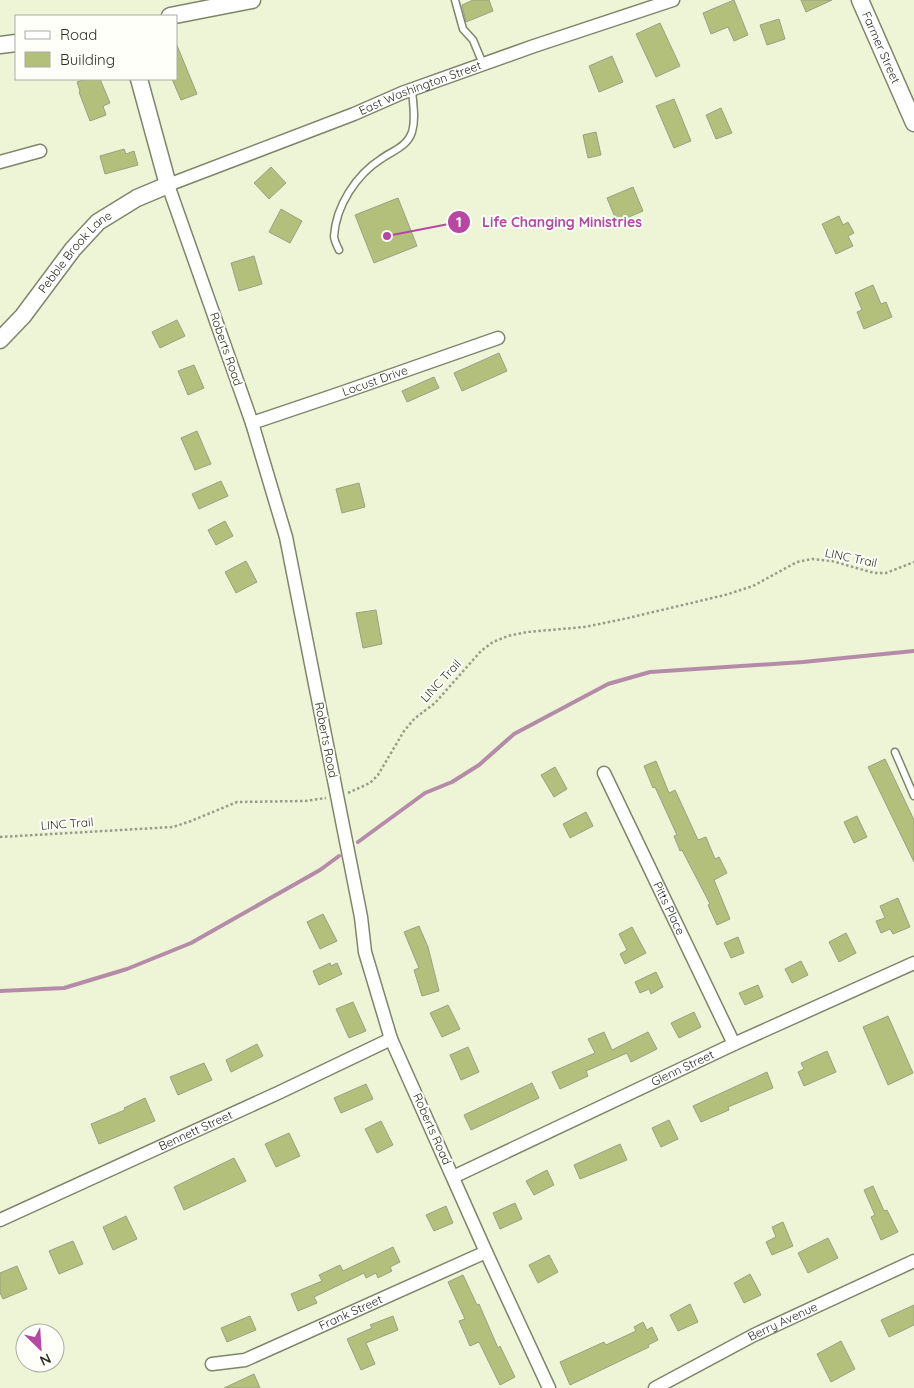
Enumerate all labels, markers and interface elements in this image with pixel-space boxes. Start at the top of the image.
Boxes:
street label: Farmer Street [859,9,904,86]
legend [15,15,178,80]
text: Road [60,25,97,44]
text: Building [60,50,115,69]
street label: East Washington Street [357,57,483,118]
street label: Pebble Brook Lane [35,207,114,296]
callout: Life Changing Ministries [447,208,651,237]
text: 1 [456,212,462,231]
text: Life Changing Ministries [482,213,642,231]
street label: Roberts Road [207,310,246,388]
street label: Locust Drive [340,362,410,399]
street label: LINC Trail [824,545,879,570]
street label: LINC Trail [417,656,464,705]
street label: Roberts Road [312,701,341,779]
street label: LINC Trail [40,814,94,833]
street label: Pitts Place [650,879,689,937]
street label: Glenn Street [649,1047,716,1089]
street label: Roberts Road [410,1091,455,1167]
street label: Bennett Street [156,1107,235,1154]
street label: Frank Street [316,1291,384,1333]
street label: Berry Avenue [745,1299,820,1344]
north arrow [15,1323,65,1373]
text: N [37,1349,54,1370]

